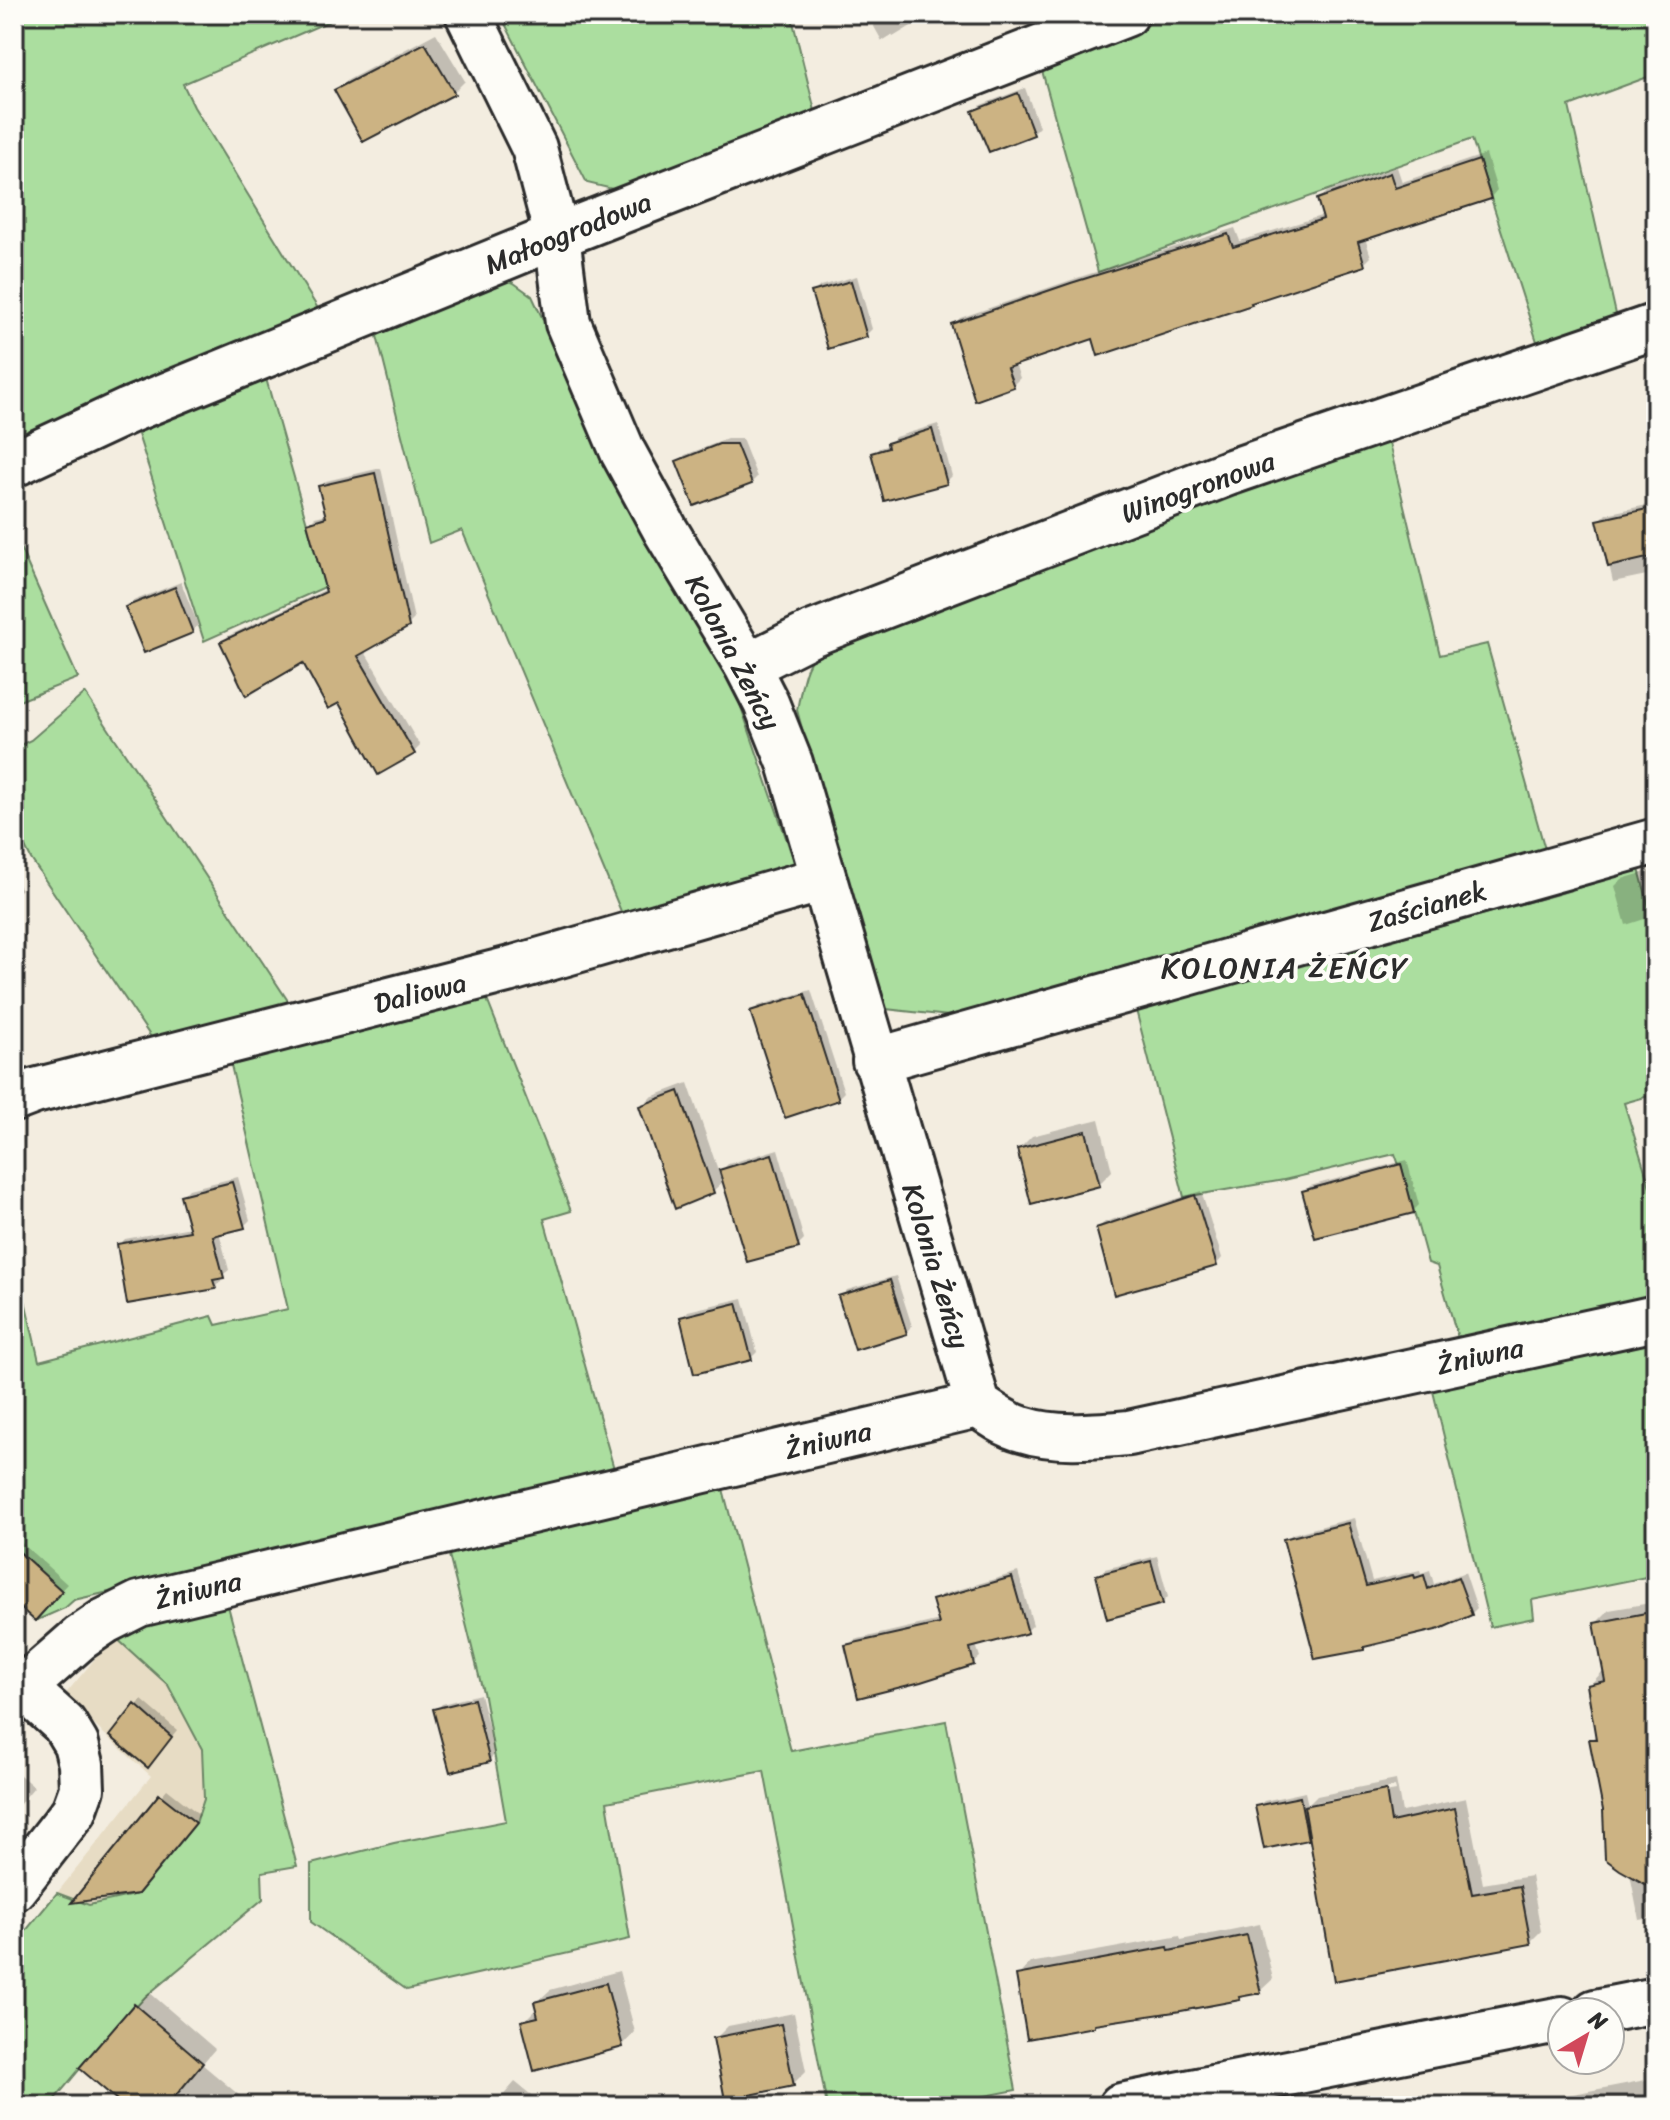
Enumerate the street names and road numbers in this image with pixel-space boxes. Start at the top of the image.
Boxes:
street label: Małoogrodowa [477,177,659,289]
street label: Winogronowa [1114,436,1283,538]
street label: Kolonia Żeńcy [671,565,795,739]
street label: Zaścianek [1361,866,1493,946]
street label: Daliowa [369,958,471,1028]
street label: Kolonia Żeńcy [888,1177,985,1355]
street label: Żniwna [1432,1323,1529,1389]
street label: Żniwna [780,1406,877,1474]
street label: Żniwna [150,1556,247,1624]

